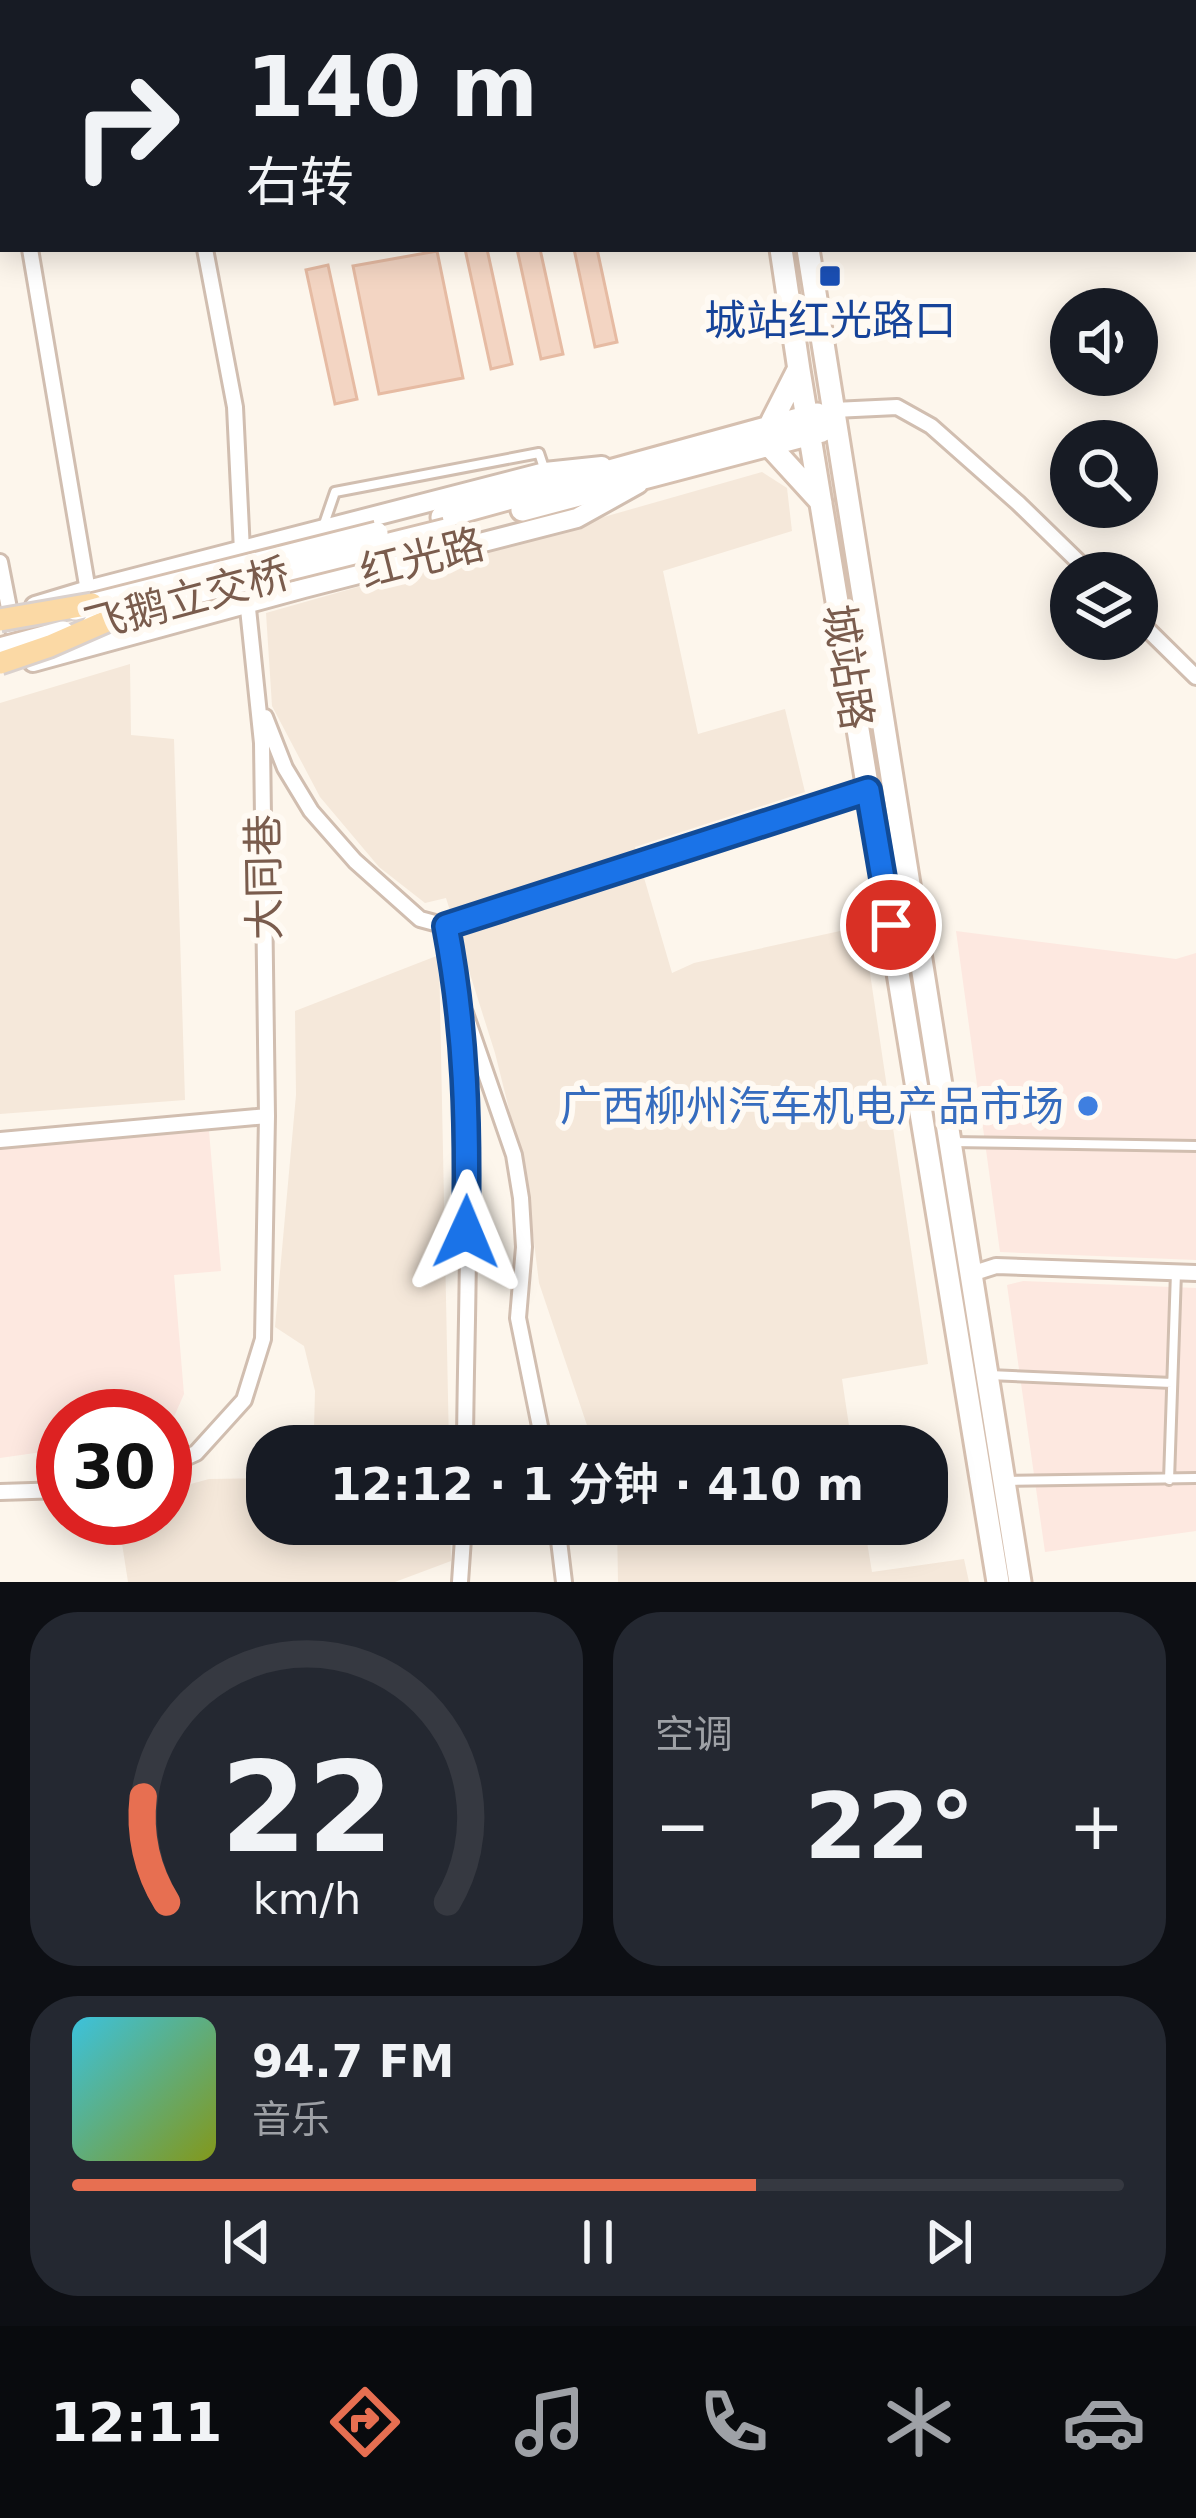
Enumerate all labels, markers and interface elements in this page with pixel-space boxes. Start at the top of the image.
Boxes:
text: 140 m [246,38,538,136]
icon: right [48,48,204,204]
text: 右转 [246,151,354,214]
marker: 城站红光路口 [817,263,843,289]
map controls [1050,288,1158,660]
button: sound [1050,288,1158,396]
place label: 城站红光路口 [704,296,956,345]
button: search [1050,420,1158,528]
street label: 红光路 [355,519,489,597]
street label: 飞鹅立交桥 [79,548,295,650]
button: layers [1050,552,1158,660]
street label: 城站路 [814,601,882,733]
street label: 大同巷 [238,814,290,940]
pin [840,874,942,976]
icon: arrive [858,892,924,958]
place label: 广西柳州汽车机电产品市场 [560,1082,1064,1131]
marker: 广西柳州汽车机电产品市场 [1075,1093,1101,1119]
position arrow [403,1169,529,1295]
speed limit sign: 30 [36,1389,192,1545]
text: 12:12 · 1 分钟 · 410 m [330,1458,864,1511]
text: 空调 [655,1712,733,1757]
text: 22 [220,1735,393,1880]
text: 22° [804,1774,975,1879]
text: − [655,1788,710,1865]
text: + [1069,1788,1124,1865]
text: km/h [252,1874,361,1924]
text: 94.7 FM [252,2035,454,2088]
text: 音乐 [252,2097,330,2142]
icon: previous [214,2209,280,2275]
icon: pause [565,2209,631,2275]
icon: next [916,2209,982,2275]
icon: directions [323,2380,407,2464]
icon: music [508,2380,592,2464]
icon: phone [692,2380,776,2464]
icon: climate [877,2380,961,2464]
icon: car [1062,2380,1146,2464]
text: 12:11 [50,2391,222,2454]

